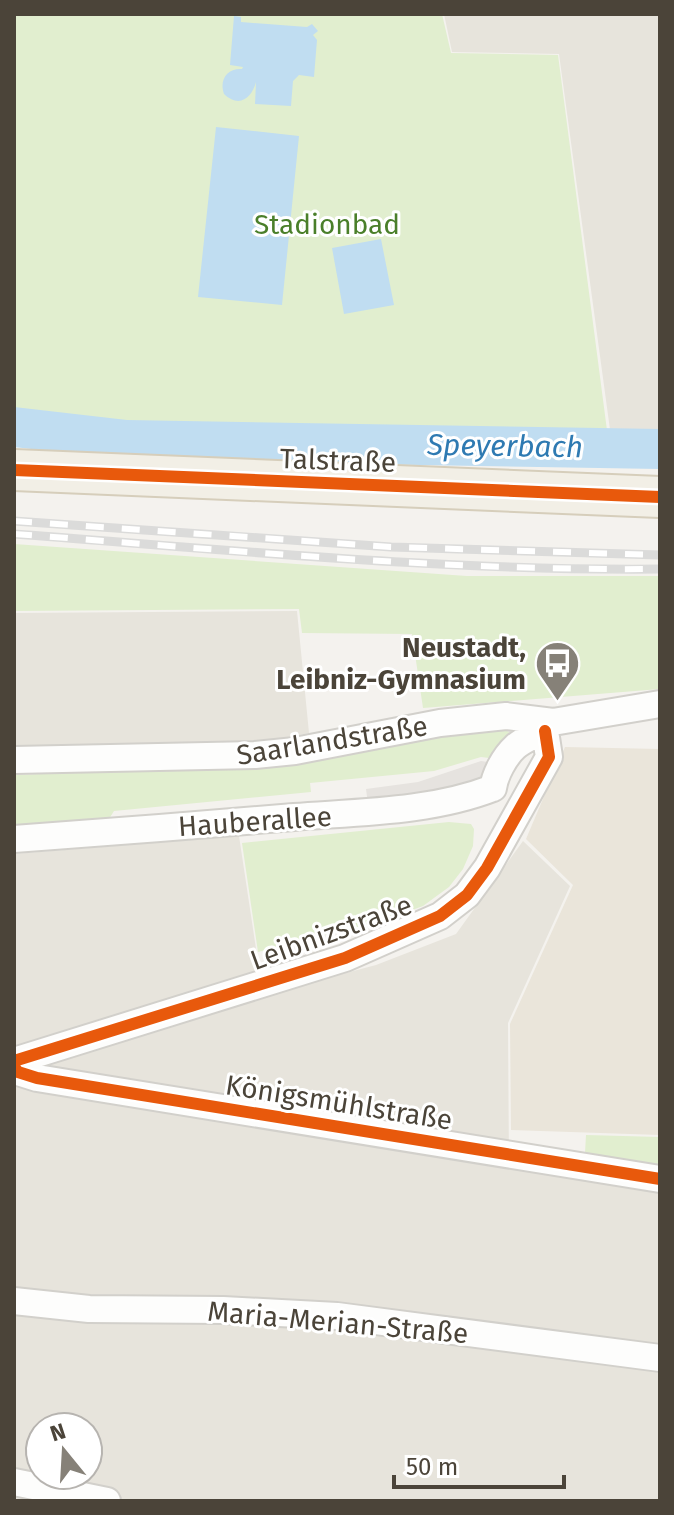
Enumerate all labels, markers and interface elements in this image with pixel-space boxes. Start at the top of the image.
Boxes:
park label: Stadionbad [254,208,400,241]
water label: Speyerbach [426,427,583,465]
street label: Talstraße [279,442,397,479]
place label: Neustadt, Leibniz-Gymnasium [276,631,526,696]
bus stop icon: Neustadt, Leibniz-Gymnasium [533,639,581,702]
street label: Saarlandstraße [234,709,430,772]
street label: Hauberallee [177,800,333,843]
street label: Leibnizstraße [246,888,416,977]
street label: Königsmühlstraße [223,1068,455,1137]
street label: Maria-Merian-Straße [206,1295,470,1350]
north arrow [24,1411,104,1491]
text: N [47,1417,69,1448]
scale bar [394,1439,564,1489]
text: 50 m [406,1453,458,1481]

